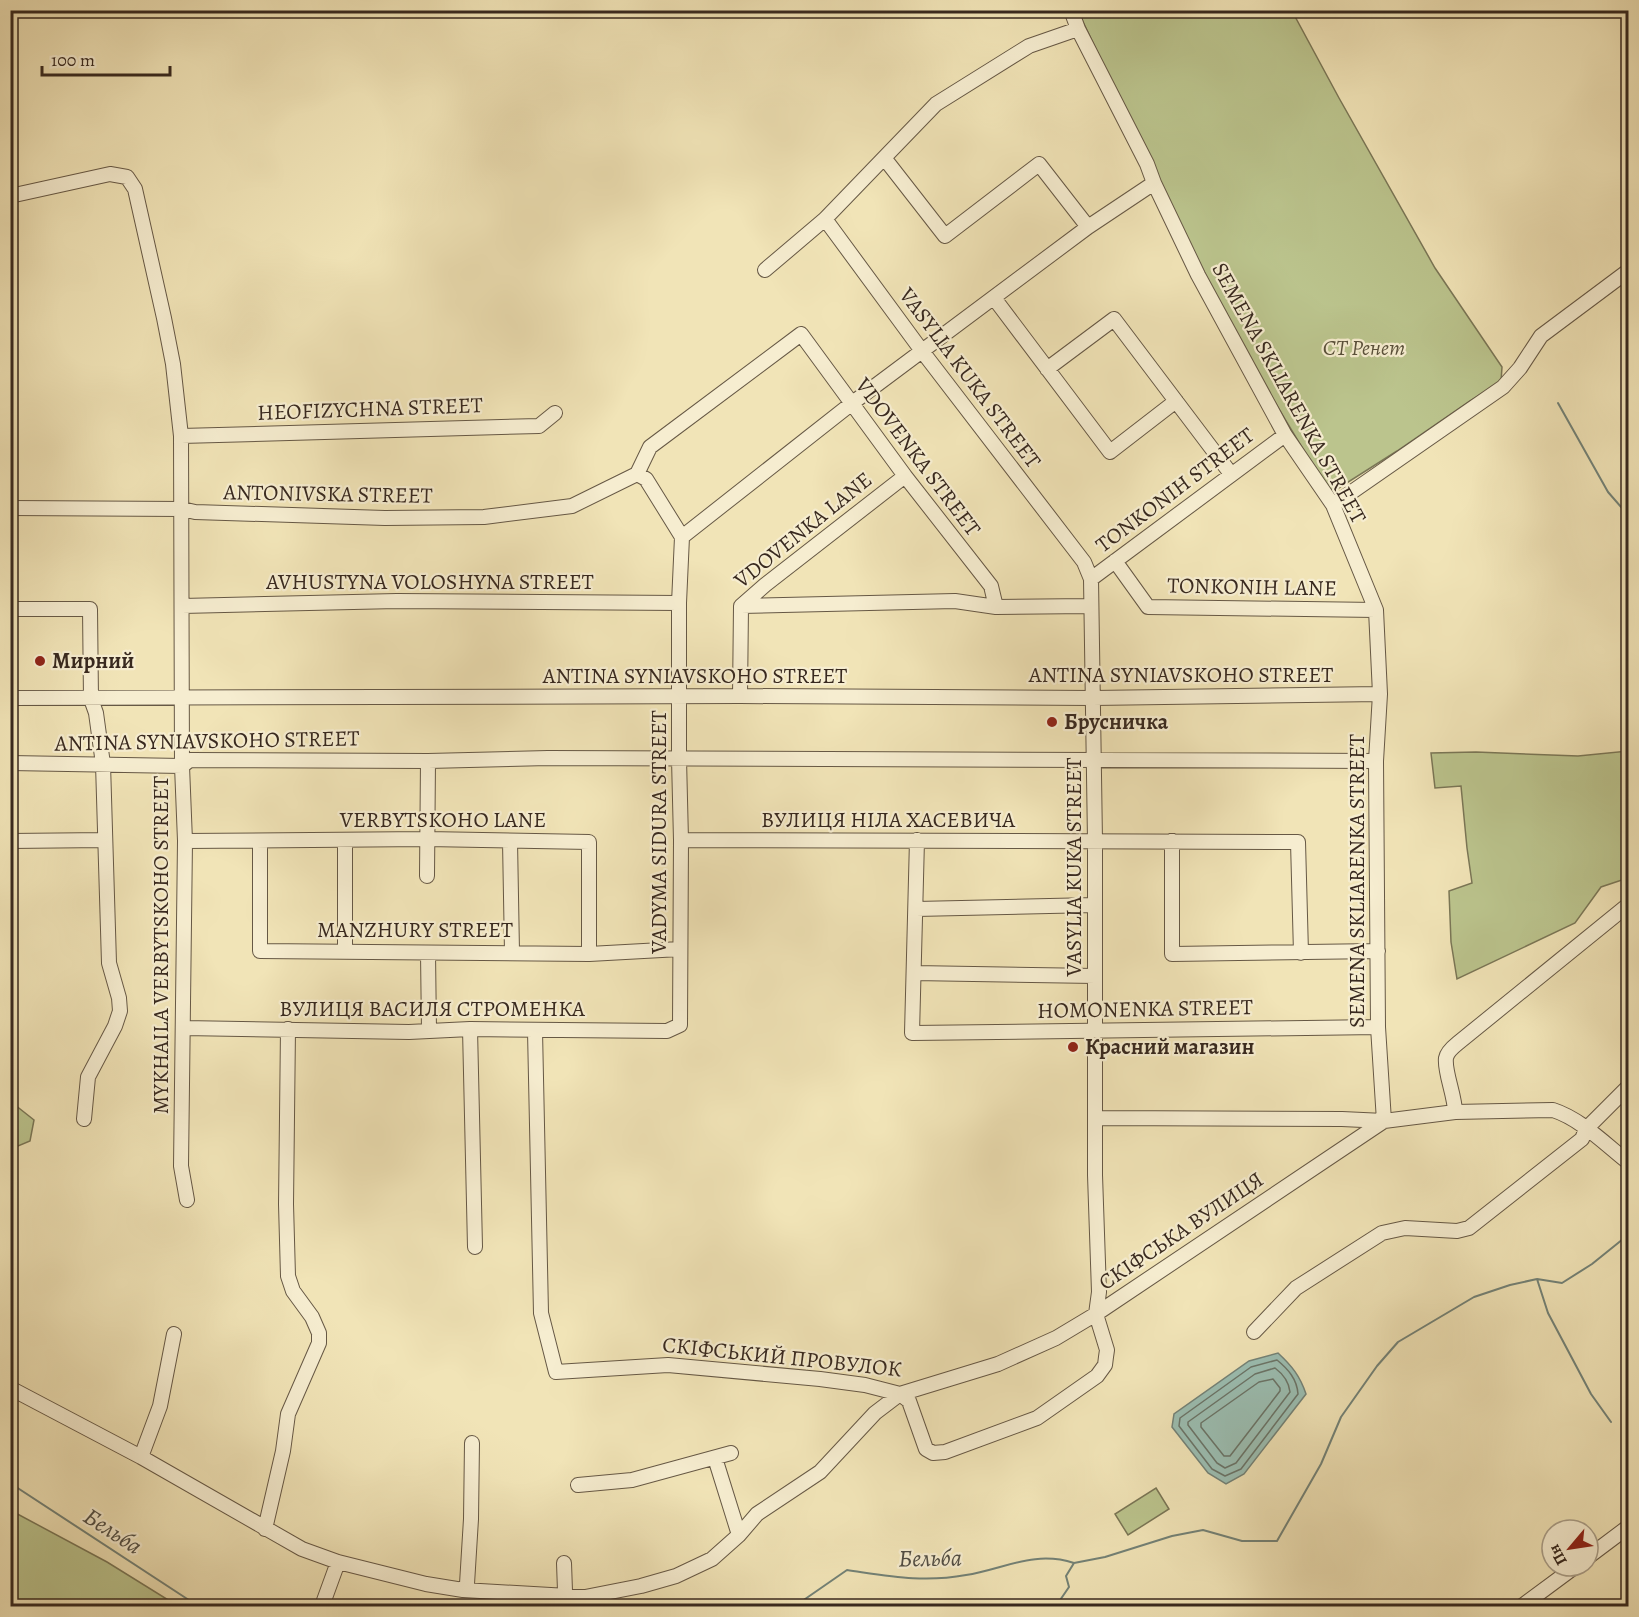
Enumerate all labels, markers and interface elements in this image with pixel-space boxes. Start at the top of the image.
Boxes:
scale bar [42,39,170,77]
text: 100 m [51,48,95,72]
street label: SEMENA SKLIARENKA STREET [1205,257,1373,529]
street label: VASYLIA KUKA STREET [891,281,1048,475]
park label: СТ Ренет [1323,333,1405,363]
street label: VDOVENKA STREET [848,371,988,542]
street label: HEOFIZYCHNA STREET [257,390,483,428]
street label: TONKONIH STREET [1090,420,1260,560]
street label: VDOVENKA LANE [727,465,878,596]
street label: ANTONIVSKA STREET [222,477,433,511]
street label: AVHUSTYNA VOLOSHYNA STREET [265,567,594,597]
street label: TONKONIH LANE [1167,571,1337,603]
place label: Мирний [52,646,134,676]
marker: Мирний [33,654,47,668]
street label: ANTINA SYNIAVSKOHO STREET [1028,660,1333,690]
street label: ANTINA SYNIAVSKOHO STREET [542,661,847,691]
place label: Брусничка [1064,707,1169,737]
street label: VADYMA SIDURA STREET [644,710,674,955]
marker: Брусничка [1045,715,1059,729]
street label: ANTINA SYNIAVSKOHO STREET [53,723,360,759]
street label: SEMENA SKLIARENKA STREET [1342,734,1372,1028]
street label: VASYLIA KUKA STREET [1059,757,1089,978]
street label: MYKHAILA VERBYTSKOHO STREET [146,776,176,1114]
street label: VERBYTSKOHO LANE [339,805,546,835]
street label: ВУЛИЦЯ НІЛА ХАСЕВИЧА [761,805,1016,835]
street label: MANZHURY STREET [317,915,513,945]
street label: HOMONENKA STREET [1037,992,1253,1026]
street label: ВУЛИЦЯ ВАСИЛЯ СТРОМЕНКА [279,994,586,1024]
place label: Красний магазин [1085,1032,1255,1062]
marker: Красний магазин [1066,1040,1080,1054]
street label: СКІФСЬКА ВУЛИЦЯ [1093,1165,1269,1297]
street label: СКІФСЬКИЙ ПРОВУЛОК [661,1330,903,1384]
water label: Бельба [77,1500,149,1562]
north arrow [1540,1518,1600,1578]
text: Пн [1543,1540,1572,1569]
water label: Бельба [898,1541,962,1575]

